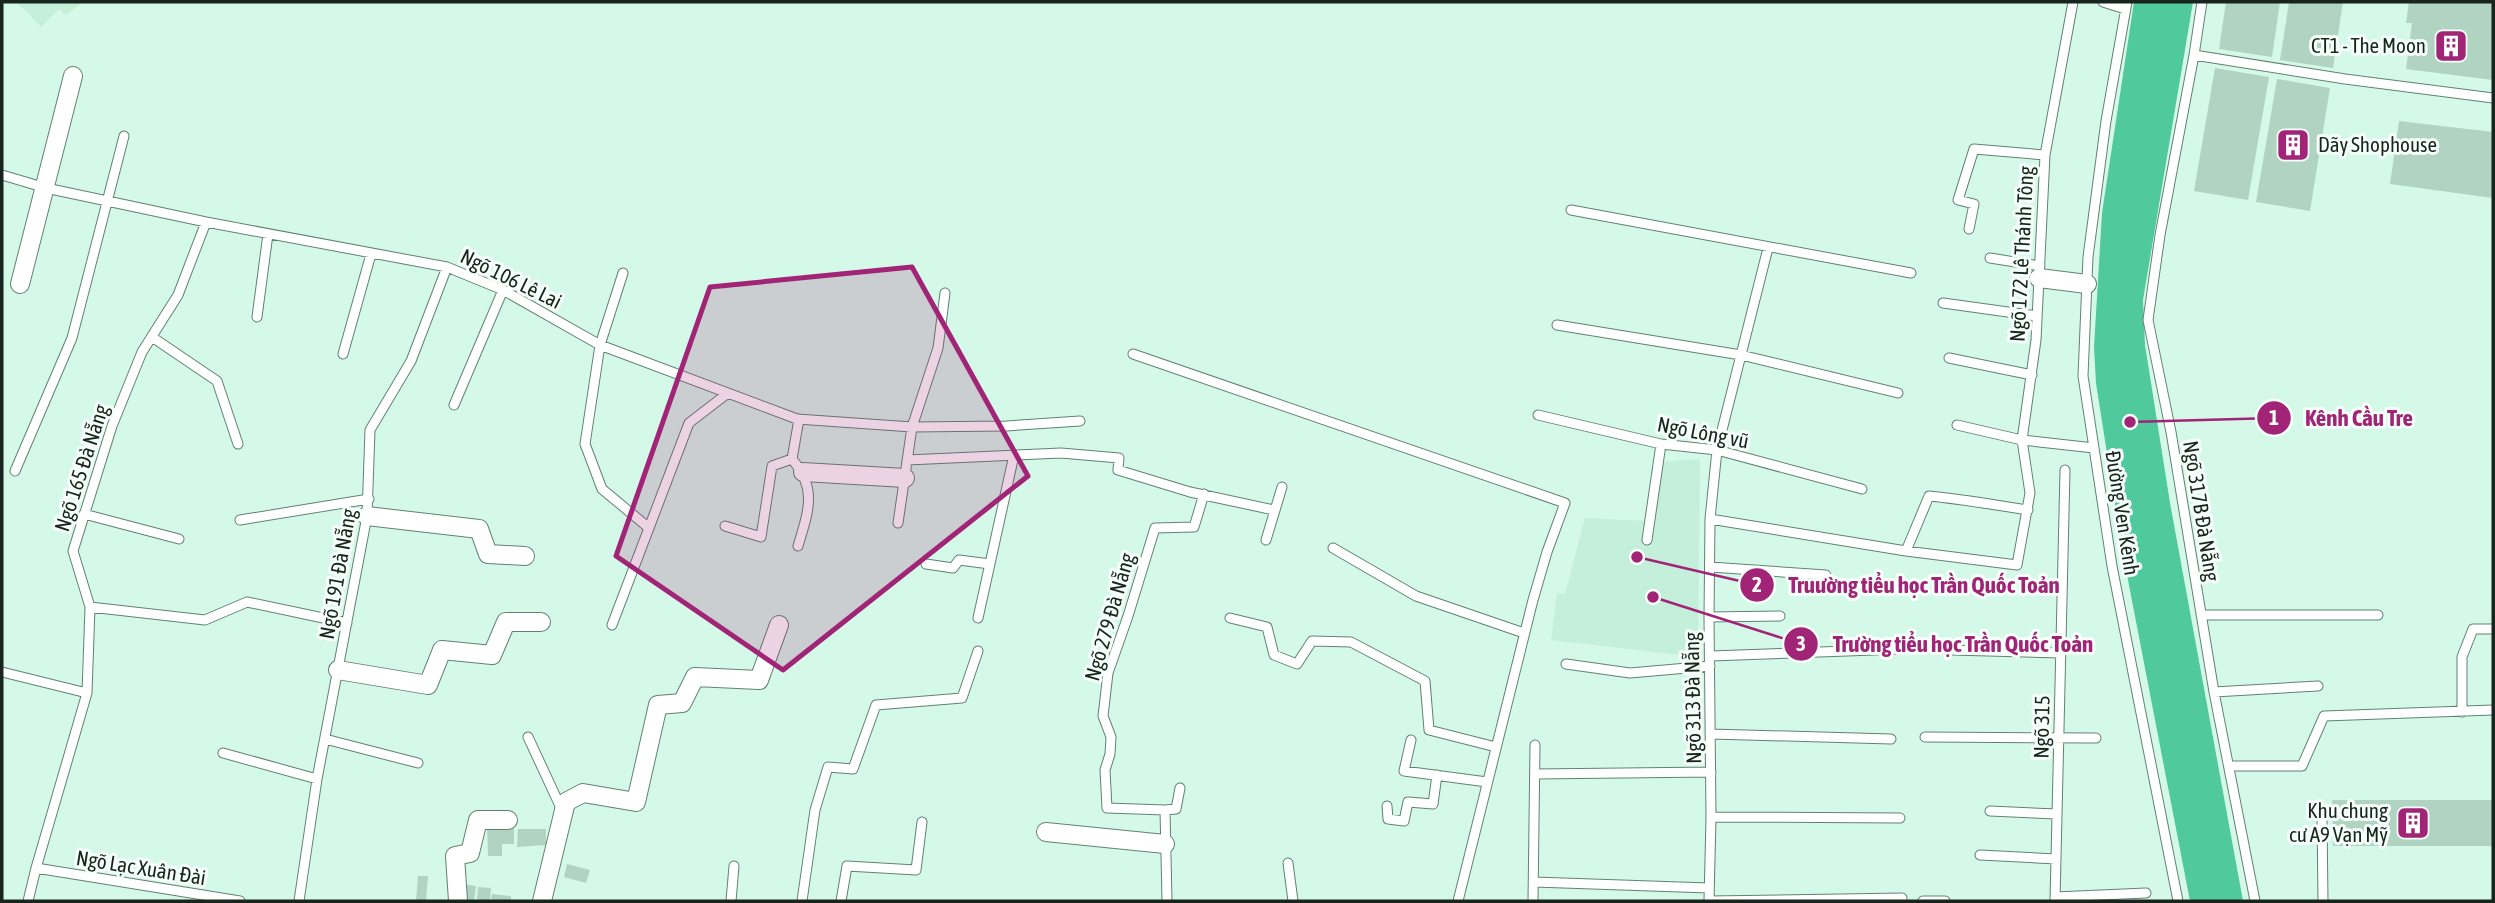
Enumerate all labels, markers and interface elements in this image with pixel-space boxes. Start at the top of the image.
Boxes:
building icon: CT1 - The Moon [2432,27,2470,65]
place label: CT1 - The Moon [2311,33,2426,57]
building icon: Dãy Shophouse [2274,126,2312,164]
place label: Dãy Shophouse [2318,132,2437,156]
street label: Ngõ 172 Lê Thánh Tông [2004,166,2038,342]
street label: Ngõ 106 Lê Lai [457,243,566,313]
callout: Kênh Cầu Tre [2256,396,2427,440]
street label: Ngõ 165 Đà Nẵng [49,401,113,534]
text: 1 [2269,405,2279,429]
text: Kênh Cầu Tre [2305,405,2413,431]
street label: Ngõ Lông vũ [1655,411,1751,453]
street label: Ngõ 317B Đà Nẵng [2179,439,2225,583]
street label: Đường Ven Kênh [2101,449,2145,577]
street label: Ngõ 191 Đà Nẵng [314,507,360,641]
street label: Ngõ 279 Đà Nẵng [1079,550,1139,683]
callout: Truường tiểu học Trần Quốc Toản [1739,563,2074,607]
text: Truường tiểu học Trần Quốc Toản [1788,571,2060,598]
text: 2 [1752,572,1762,596]
callout: Trường tiểu học Trần Quốc Toản [1784,622,2107,666]
text: Trường tiểu học Trần Quốc Toản [1833,630,2093,657]
text: 3 [1796,631,1806,655]
street label: Ngõ 313 Đà Nẵng [1679,632,1705,764]
street label: Ngõ 315 [2028,695,2054,759]
place label: Khu chung cư A9 Vạn Mỹ [2289,798,2388,846]
building icon: Khu chung cư A9 Vạn Mỹ [2394,804,2432,842]
street label: Ngõ Lạc Xuân Đài [75,845,208,889]

